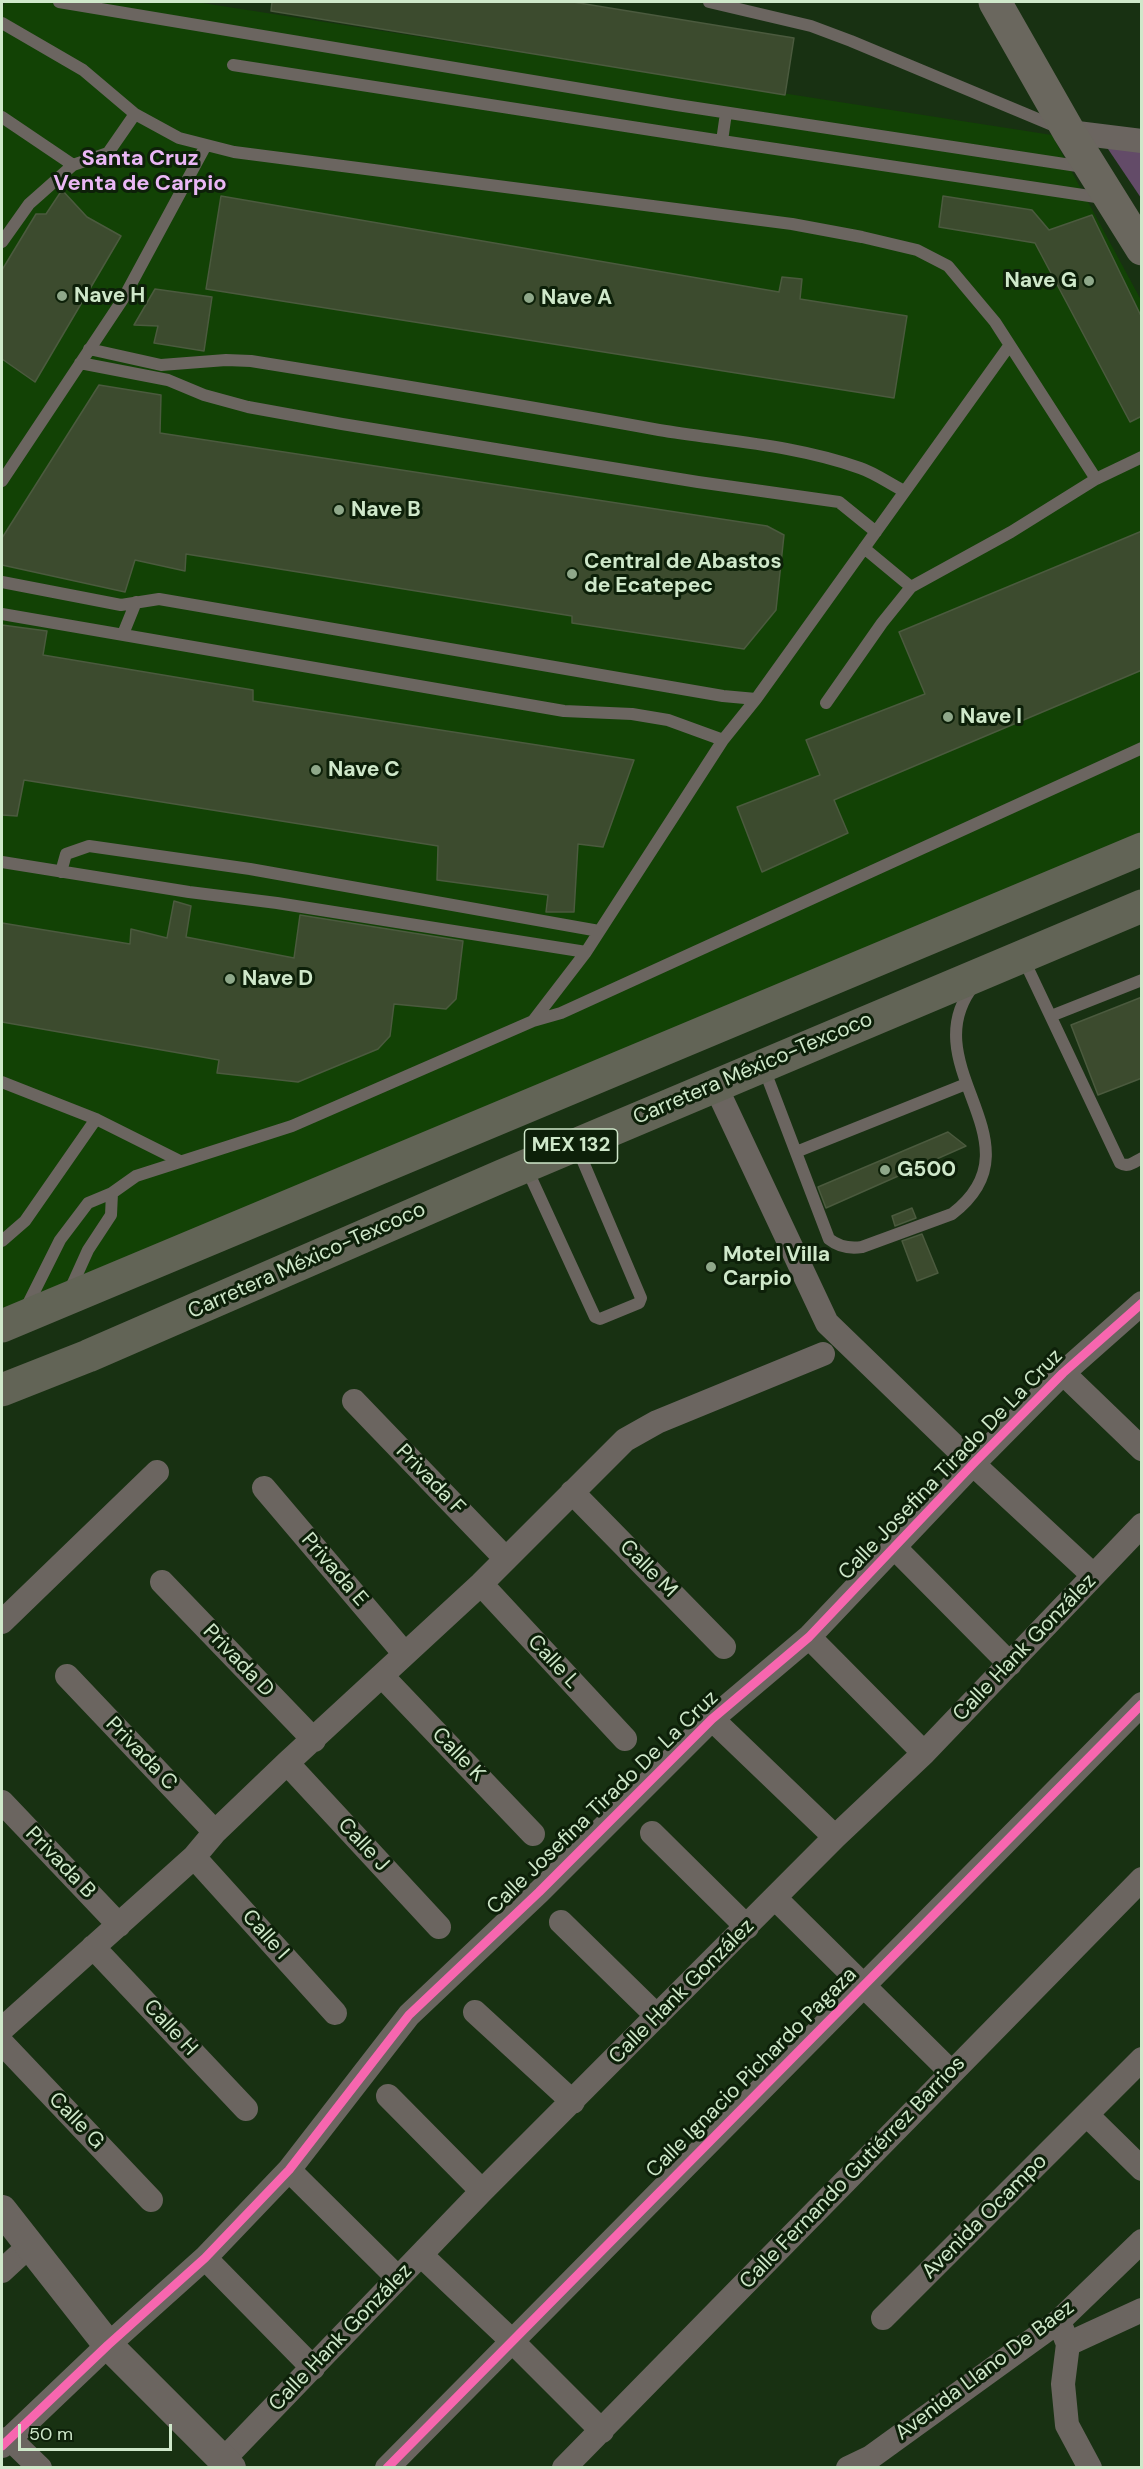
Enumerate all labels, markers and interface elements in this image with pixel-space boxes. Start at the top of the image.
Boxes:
district label: Santa Cruz Venta de Carpio [53,146,227,198]
place label: Nave G [1004,268,1077,294]
marker: Nave G [1082,274,1096,288]
place label: Nave H [74,283,145,309]
place label: Nave A [541,285,612,311]
marker: Nave H [55,289,69,303]
marker: Nave A [522,291,536,305]
place label: Nave B [351,497,421,523]
marker: Nave B [332,503,346,517]
place label: Central de Abastos de Ecatepec [584,549,782,599]
marker: Central de Abastos de Ecatepec [565,567,579,581]
place label: Nave I [960,704,1022,730]
marker: Nave I [941,710,955,724]
place label: Nave C [328,757,400,783]
marker: Nave C [309,763,323,777]
place label: Nave D [242,966,313,992]
marker: Nave D [223,972,237,986]
street label: Carretera México-Texcoco [630,1007,876,1131]
road number: MEX 132 [524,1129,618,1163]
place label: G500 [897,1157,956,1183]
marker: G500 [878,1163,892,1177]
street label: Carretera México-Texcoco [184,1197,430,1325]
place label: Motel Villa Carpio [723,1242,830,1292]
marker: Motel Villa Carpio [704,1260,718,1274]
street label: Calle Josefina Tirado De La Cruz [834,1344,1068,1586]
street label: Privada F [390,1439,470,1521]
street label: Privada E [295,1528,373,1612]
street label: Calle M [614,1535,682,1603]
street label: Calle Hank González [948,1569,1102,1727]
street label: Privada D [197,1619,279,1703]
street label: Calle L [522,1630,584,1694]
street label: Calle Josefina Tirado De La Cruz [482,1686,724,1920]
street label: Privada C [100,1712,182,1796]
street label: Calle K [426,1723,490,1787]
street label: Calle J [332,1813,394,1877]
street label: Privada B [20,1822,100,1904]
street label: Calle I [236,1905,294,1965]
street label: Calle Hank González [604,1914,760,2070]
street label: Calle Ignacio Pichardo Pagaza [642,1963,862,2183]
street label: Calle H [138,1995,202,2061]
street label: Calle Fernando Gutiérrez Barrios [735,2051,971,2295]
street label: Calle G [43,2087,109,2155]
street label: Avenida Ocampo [917,2149,1053,2285]
street label: Calle Hank González [264,2259,418,2417]
street label: Avenida Llano De Baez [891,2295,1079,2447]
scale bar [21,2412,176,2450]
text: 50 m [29,2422,73,2446]

